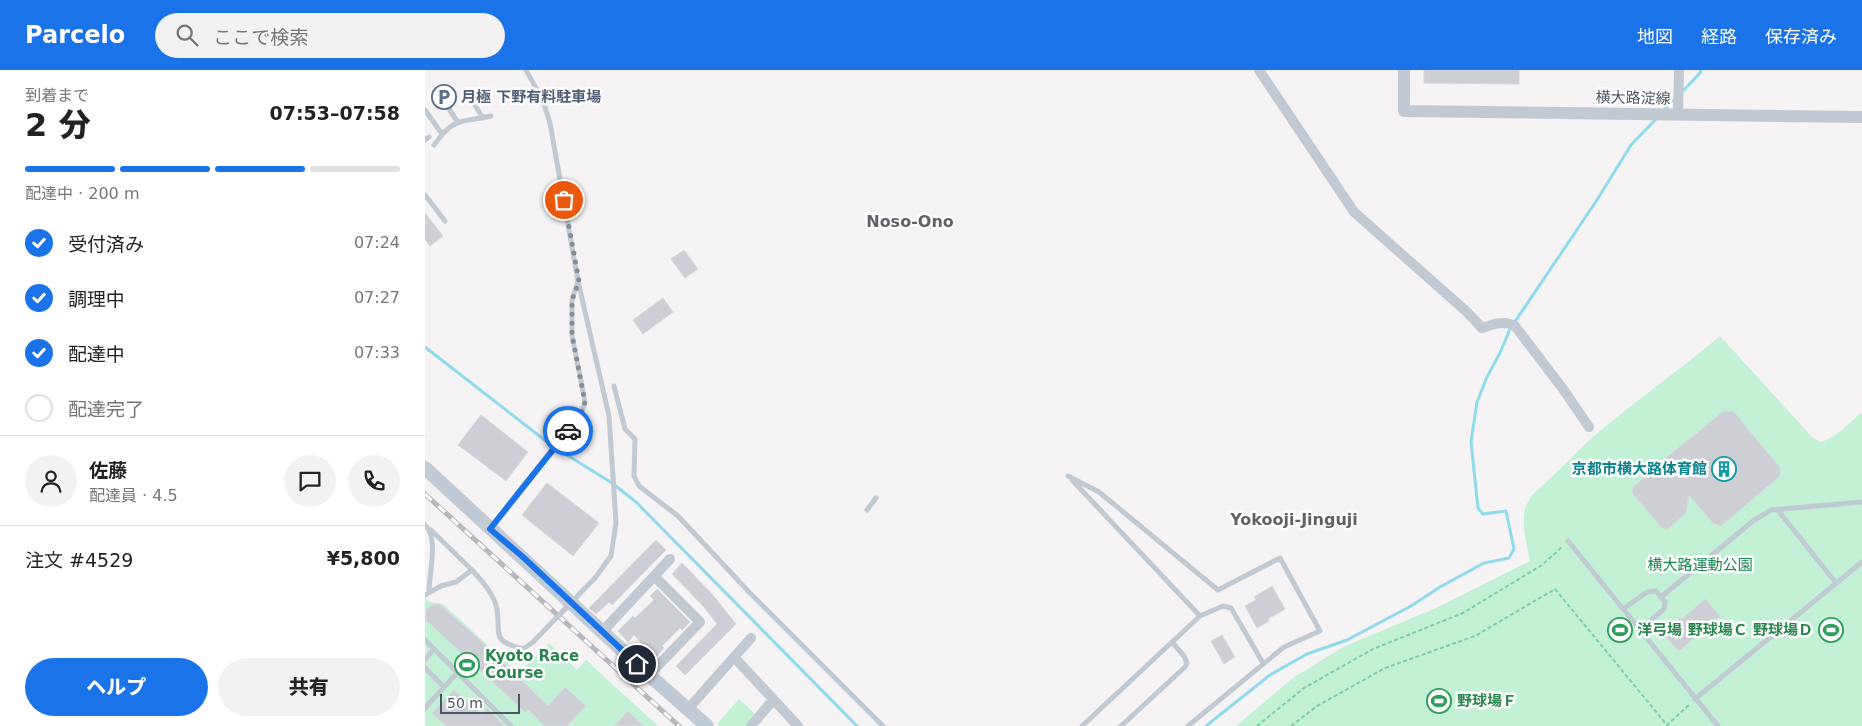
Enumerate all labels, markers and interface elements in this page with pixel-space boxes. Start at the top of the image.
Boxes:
search box [155,13,505,58]
text: Parcelo [25,21,125,49]
icon: search [173,21,201,49]
text: ここで検索 [213,26,308,48]
text: 地図 [1637,26,1673,47]
text: 経路 [1701,26,1737,47]
text: 保存済み [1765,26,1837,47]
parking icon: 月極 下野有料駐車場 [431,84,457,110]
text: 到着まで [25,86,89,105]
place label: 月極 下野有料駐車場 [461,88,601,106]
street label: 横大路淀線 [1595,88,1671,108]
text: 07:53–07:58 [270,102,400,124]
text: 2 分 [25,106,90,144]
pin [543,179,585,221]
text: 配達中 · 200 m [25,184,139,203]
icon: bag [550,186,578,214]
district label: Noso-Ono [866,212,954,231]
icon: check [25,229,53,257]
text: 受付済み [68,233,144,255]
text: 07:24 [354,233,400,252]
icon: check [25,284,53,312]
text: 調理中 [68,288,125,310]
text: 07:27 [354,288,400,307]
icon: check [25,339,53,367]
text: 配達中 [68,343,125,365]
text: 07:33 [354,343,400,362]
text: 配達完了 [68,398,144,420]
courier [543,406,593,456]
icon: car [554,417,582,445]
button: person [25,455,77,507]
button: chat [284,455,336,507]
button: phone [348,455,400,507]
building icon: 京都市横大路体育館 [1711,456,1737,482]
text: 佐藤 [89,459,127,481]
place label: 京都市横大路体育館 [1572,460,1707,478]
text: 配達員 · 4.5 [89,486,178,505]
district label: Yokooji-Jinguji [1229,510,1358,529]
text: ¥5,800 [327,547,400,569]
text: 注文 #4529 [25,549,133,571]
park label: 横大路運動公園 [1647,556,1753,574]
sports icon: 洋弓場 [1607,617,1633,643]
sports icon: 野球場Ｃ 野球場Ｄ [1818,617,1844,643]
place label: 洋弓場 [1637,621,1682,639]
place label: 野球場Ｃ 野球場Ｄ [1688,621,1813,639]
pin [616,643,658,685]
place label: Kyoto Race Course [485,647,579,682]
icon: home [623,650,651,678]
sports icon: Kyoto Race Course [454,652,480,678]
button: ヘルプ [25,658,208,716]
button: 共有 [218,658,400,716]
sports icon: 野球場Ｆ [1426,688,1452,714]
scale bar [440,691,520,714]
place label: 野球場Ｆ [1457,692,1517,710]
text: 50 m [447,695,483,711]

